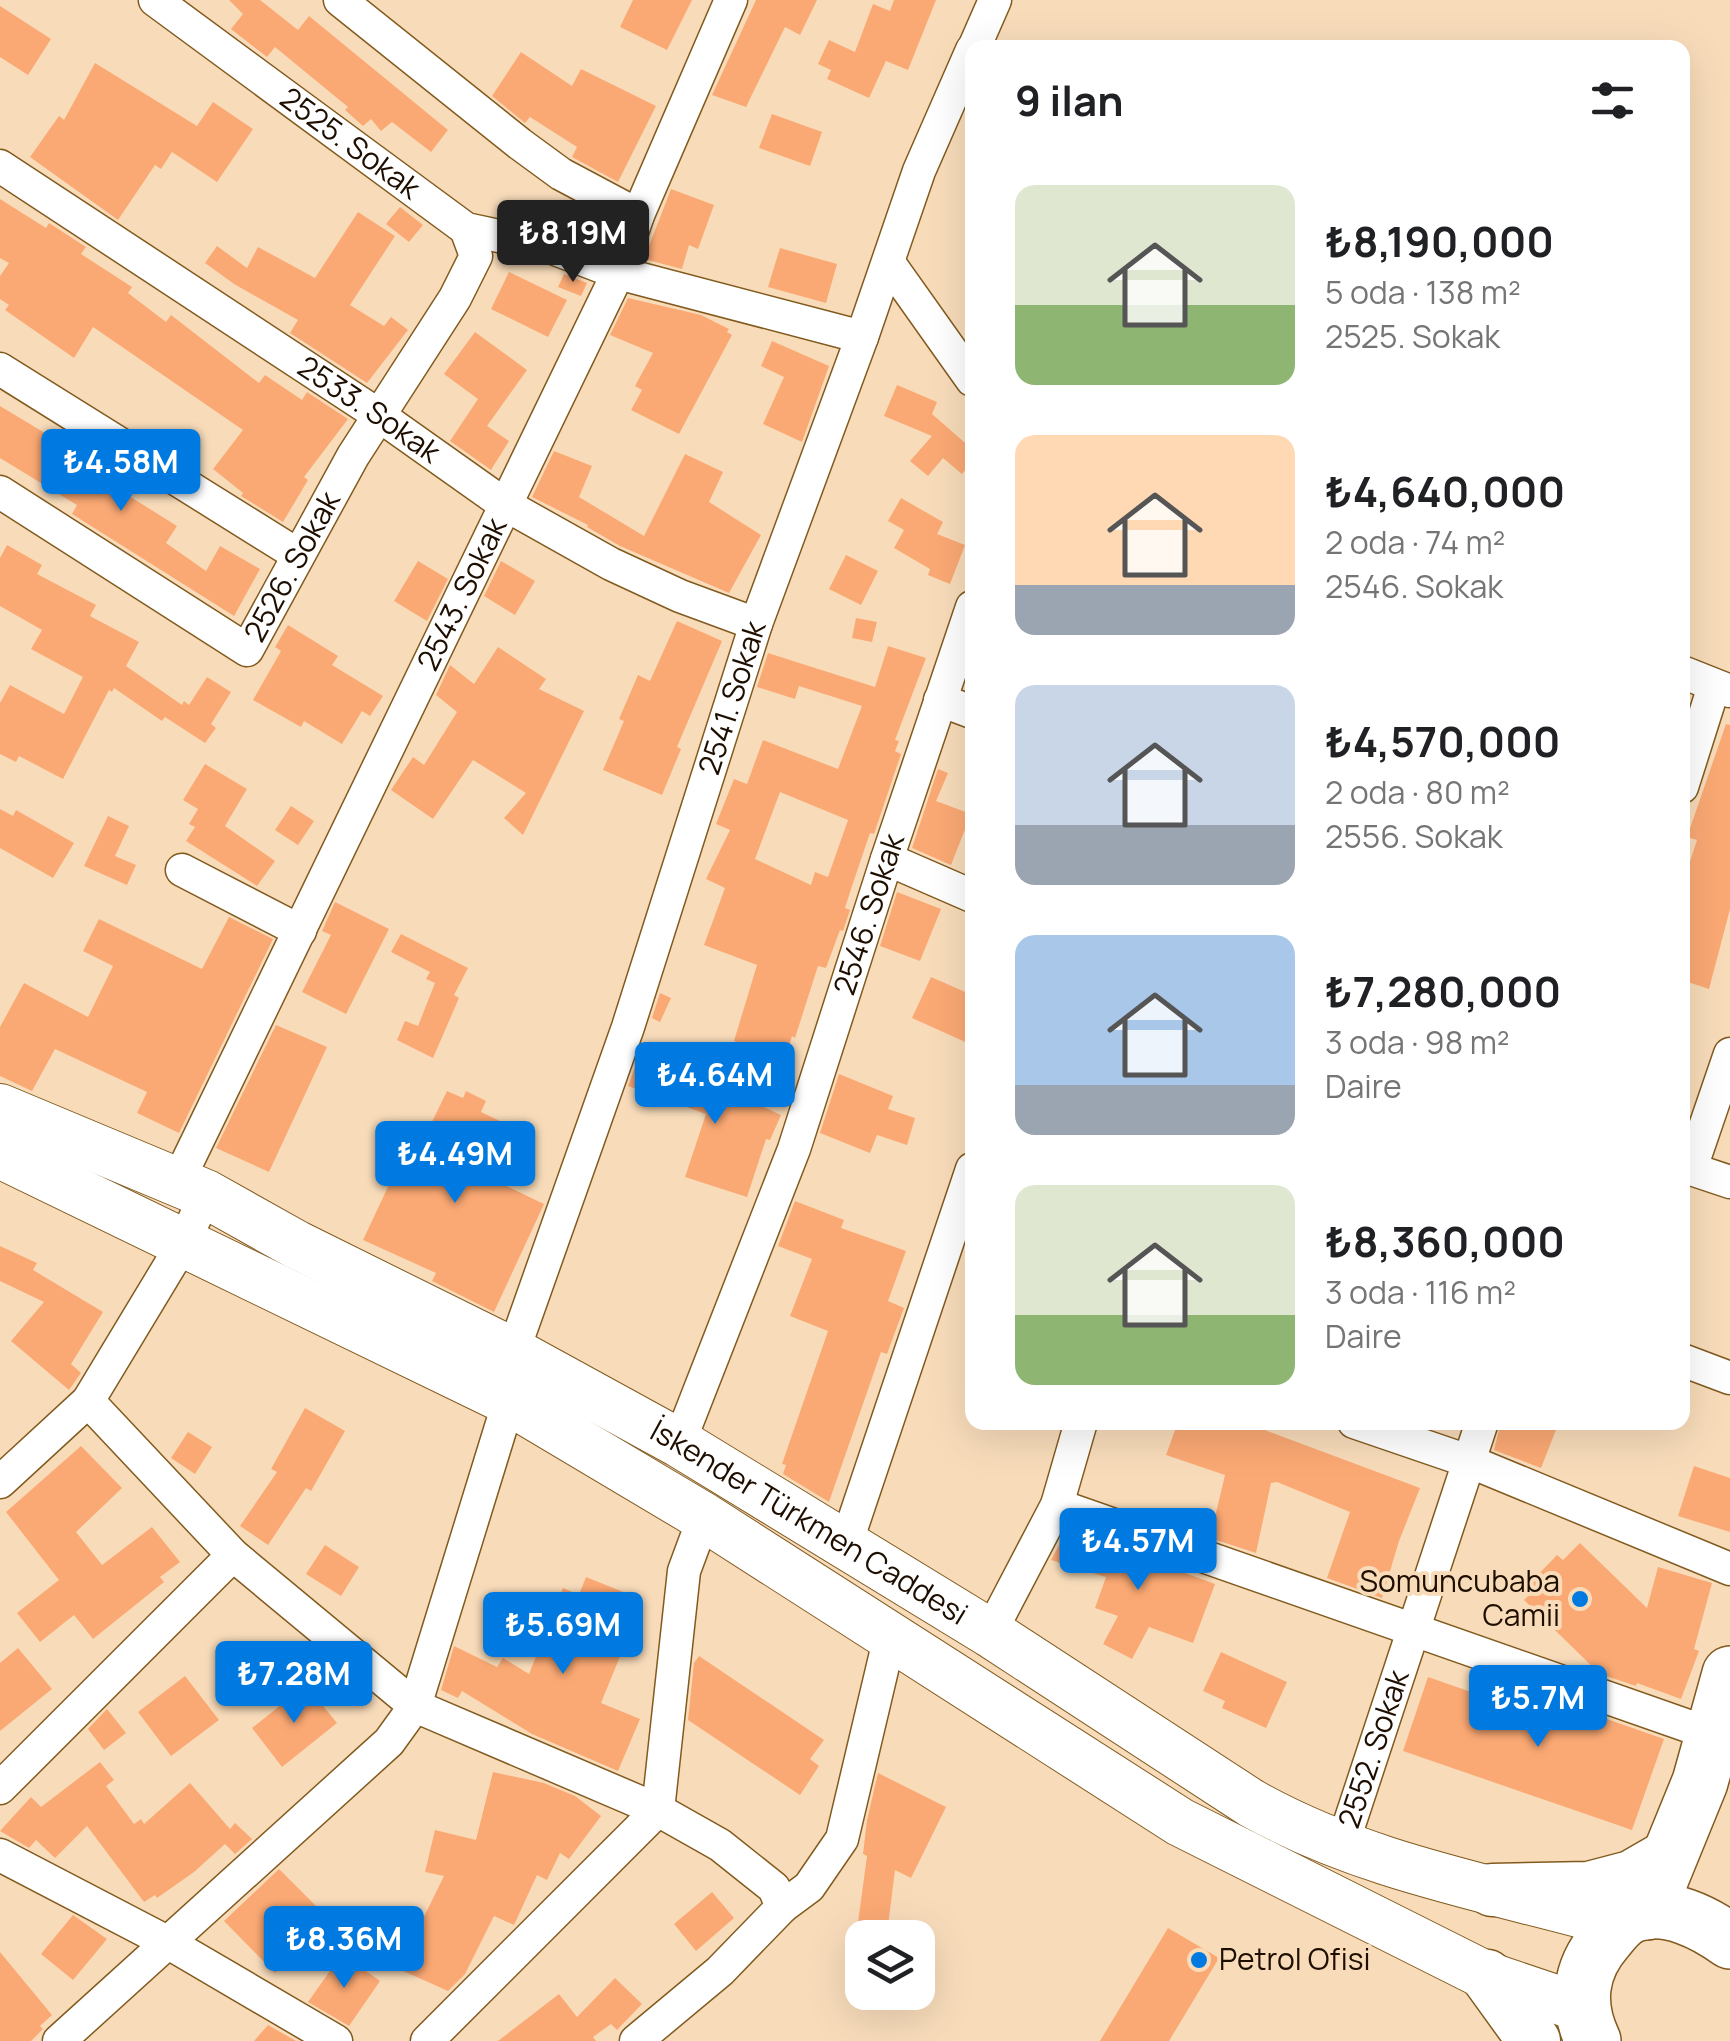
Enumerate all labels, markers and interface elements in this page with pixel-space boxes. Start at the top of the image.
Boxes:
text: 9 ilan [1015,71,1124,129]
icon: filters [1585,73,1640,128]
street label: 2525. Sokak [272,77,430,208]
pin: ₺8.19M [492,200,654,285]
text: ₺8.19M [519,210,627,254]
text: ₺8,190,000 [1325,212,1554,270]
icon: home [1095,225,1215,345]
text: 5 oda · 138 m² [1325,270,1521,314]
text: 2525. Sokak [1325,314,1500,358]
street label: 2533. Sokak [290,345,450,472]
pin: ₺4.58M [40,429,202,514]
text: ₺4.58M [63,439,179,483]
text: ₺4,640,000 [1325,462,1565,520]
icon: home [1095,475,1215,595]
street label: 2526. Sokak [233,483,349,649]
street label: 2543. Sokak [407,509,516,677]
text: 2 oda · 74 m² [1325,520,1505,564]
text: 2546. Sokak [1325,564,1503,608]
street label: 2541. Sokak [687,614,775,779]
text: ₺4,570,000 [1325,712,1561,770]
icon: home [1095,725,1215,845]
text: 2 oda · 80 m² [1325,770,1510,814]
text: 2556. Sokak [1325,814,1503,858]
street label: 2546. Sokak [823,827,913,1000]
text: ₺7,280,000 [1325,962,1561,1020]
icon: home [1095,975,1215,1095]
text: 3 oda · 98 m² [1325,1020,1510,1064]
pin: ₺4.64M [634,1042,796,1127]
text: ₺4.64M [657,1052,773,1096]
text: Daire [1325,1064,1402,1108]
pin: ₺4.49M [374,1121,536,1206]
text: ₺4.49M [397,1131,513,1175]
text: ₺8,360,000 [1325,1212,1565,1270]
icon: home [1095,1225,1215,1345]
text: 3 oda · 116 m² [1325,1270,1516,1314]
text: Daire [1325,1314,1402,1358]
street label: İskender Türkmen Caddesi [643,1409,976,1634]
pin: ₺4.57M [1057,1508,1219,1593]
text: ₺4.57M [1082,1518,1194,1562]
place label: Somuncubaba Camii [1360,1560,1560,1635]
marker: Somuncubaba Camii [1569,1588,1591,1610]
pin: ₺5.69M [482,1592,644,1677]
text: ₺5.69M [505,1602,621,1646]
pin: ₺7.28M [213,1641,375,1726]
text: ₺7.28M [237,1651,351,1695]
street label: 2552. Sokak [1327,1663,1418,1833]
pin: ₺5.7M [1468,1665,1608,1750]
text: ₺5.7M [1491,1675,1585,1719]
pin: ₺8.36M [263,1906,425,1991]
text: ₺8.36M [286,1916,402,1960]
map controls [845,1920,935,2010]
button: layers [845,1920,935,2010]
place label: Petrol Ofisi [1219,1938,1370,1979]
marker: Petrol Ofisi [1188,1949,1210,1971]

